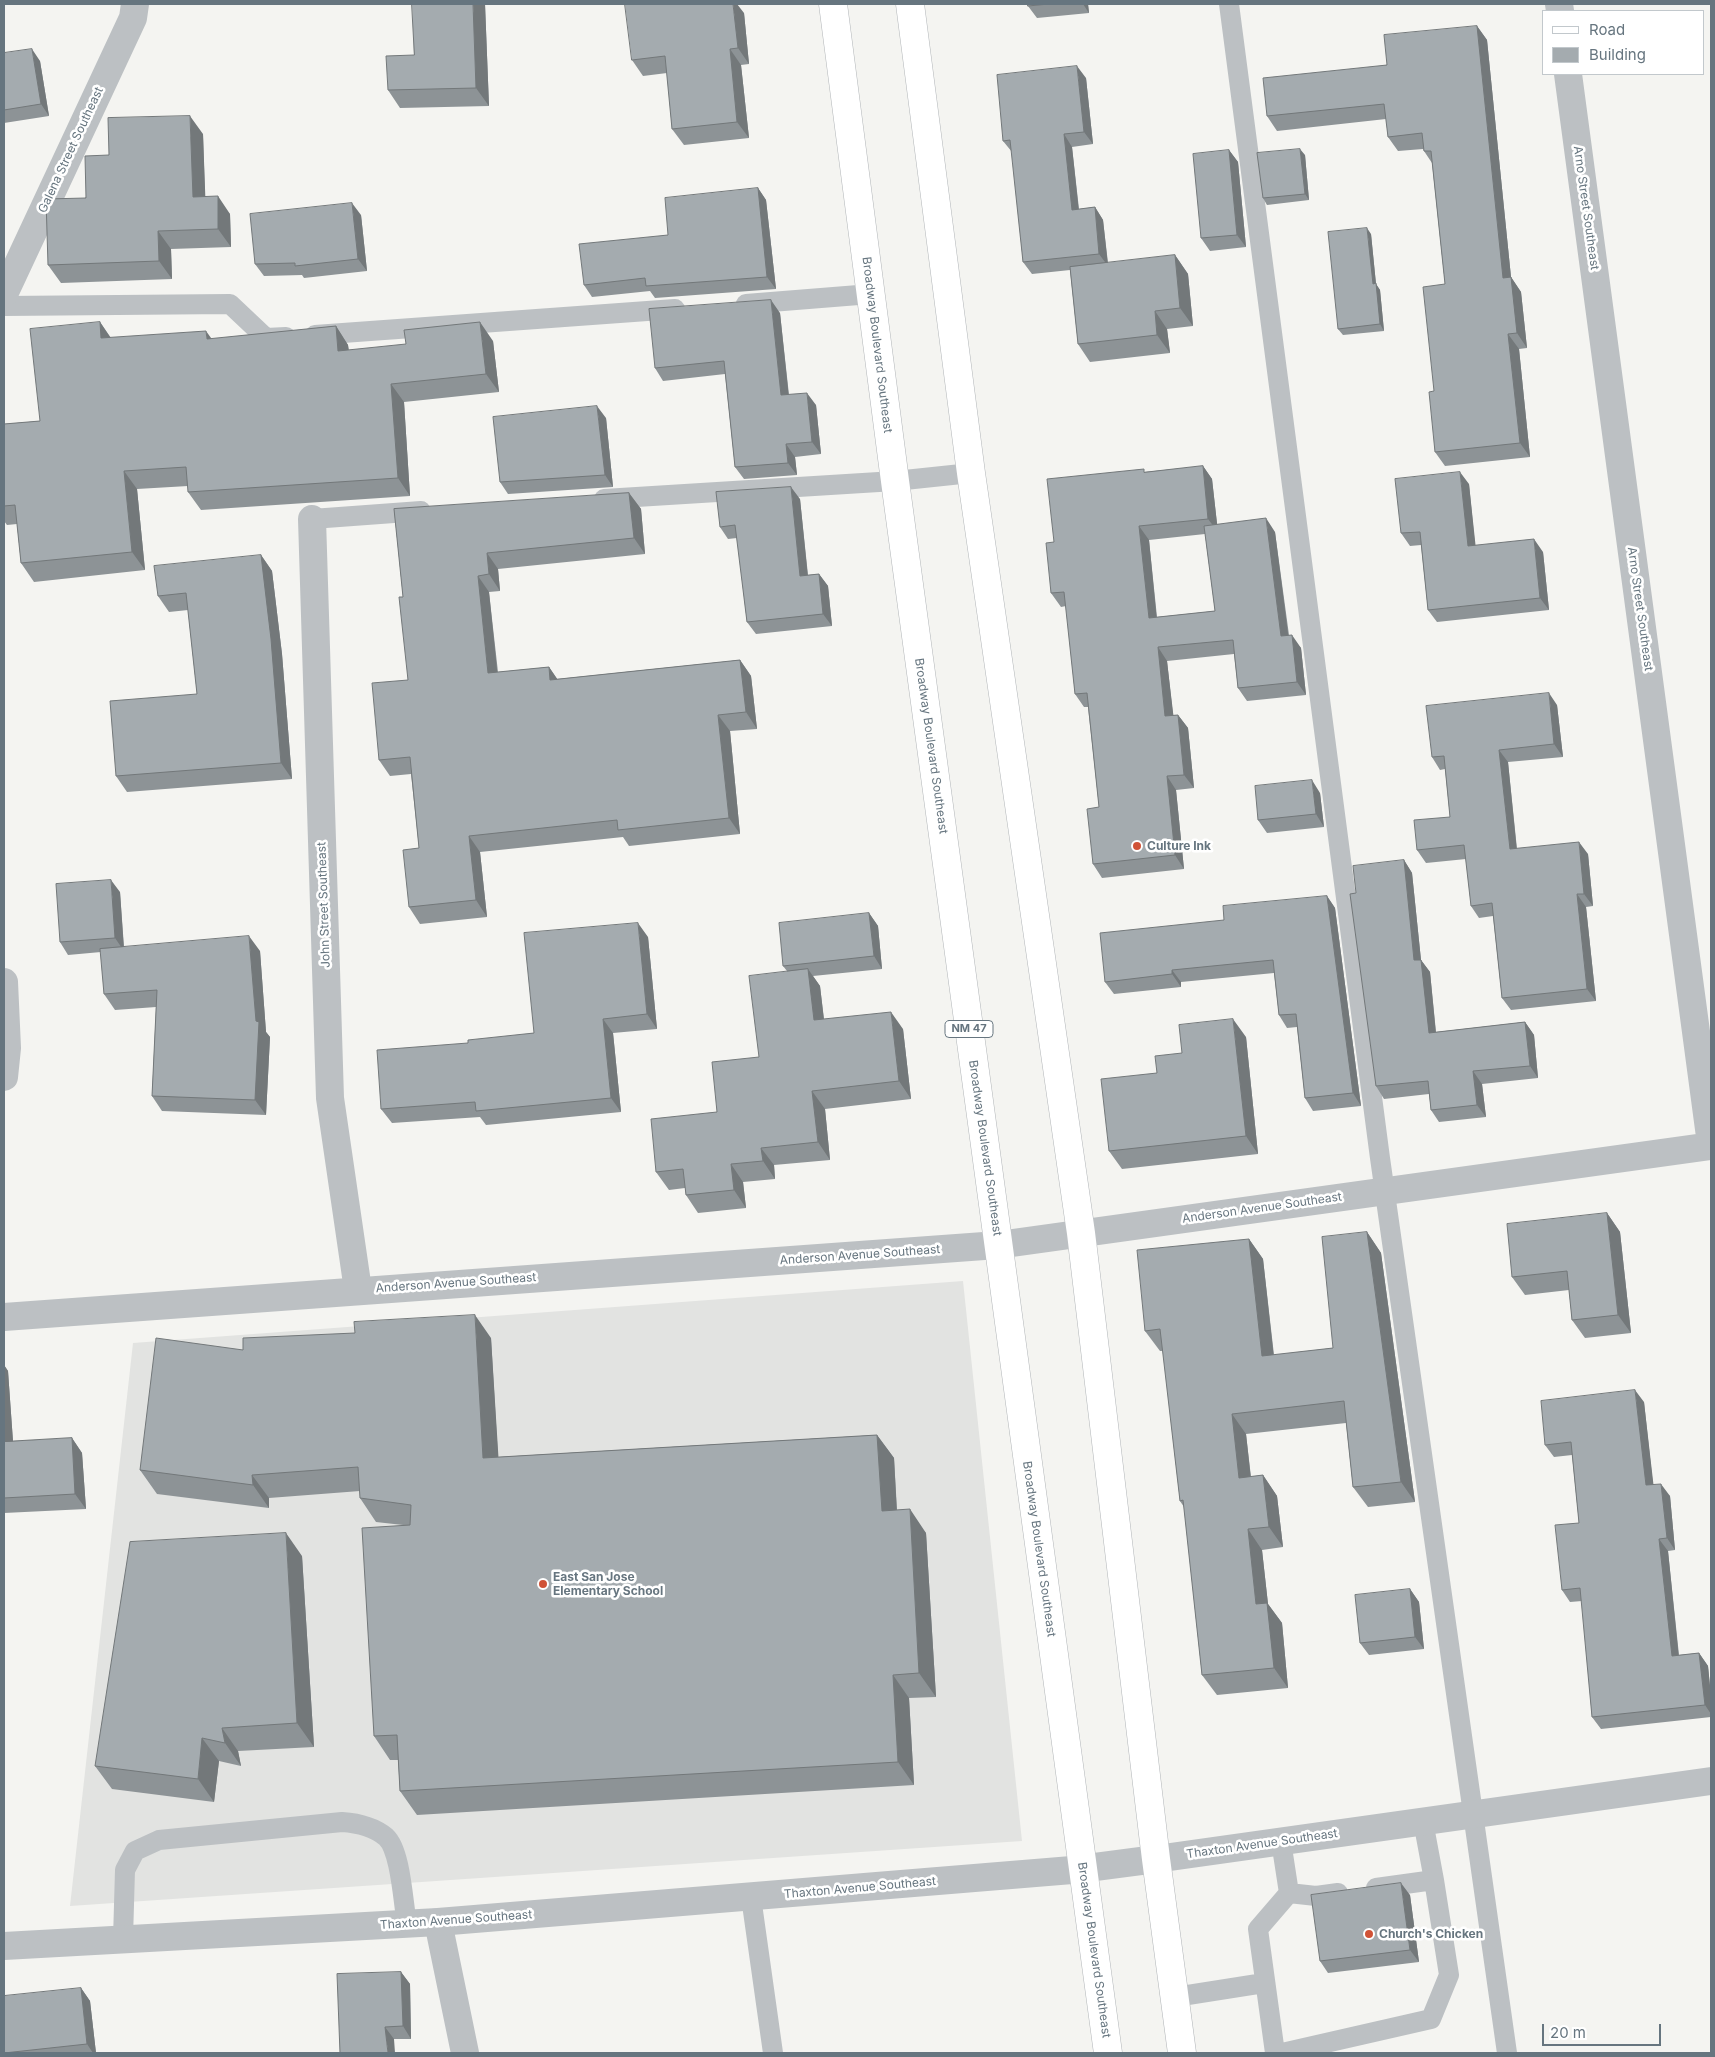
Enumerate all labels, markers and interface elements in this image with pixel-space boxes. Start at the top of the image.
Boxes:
legend [1542,10,1705,75]
text: Road [1589,20,1625,39]
text: Building [1589,45,1646,64]
street label: Galena Street Southeast [35,85,107,215]
street label: Arno Street Southeast [1570,145,1602,271]
street label: Broadway Boulevard Southeast [859,256,895,434]
street label: Arno Street Southeast [1624,546,1656,672]
street label: Broadway Boulevard Southeast [912,657,950,835]
place label: Culture Ink [1147,839,1211,853]
marker: Culture Ink [1131,840,1143,852]
street label: John Street Southeast [315,842,333,968]
road number: NM 47 [945,1021,993,1038]
street label: Broadway Boulevard Southeast [966,1059,1004,1237]
street label: Anderson Avenue Southeast [1181,1190,1343,1226]
street label: Anderson Avenue Southeast [779,1242,941,1268]
street label: Anderson Avenue Southeast [375,1270,537,1296]
street label: Broadway Boulevard Southeast [1020,1460,1058,1638]
place label: East San Jose Elementary School [553,1570,663,1598]
marker: East San Jose Elementary School [537,1578,549,1590]
street label: Thaxton Avenue Southeast [1185,1826,1339,1862]
street label: Broadway Boulevard Southeast [1075,1861,1113,2039]
street label: Thaxton Avenue Southeast [783,1874,937,1902]
street label: Thaxton Avenue Southeast [379,1907,533,1933]
place label: Church's Chicken [1379,1927,1483,1941]
marker: Church's Chicken [1363,1928,1375,1940]
scale bar [1545,2014,1664,2046]
text: 20 m [1550,2023,1586,2042]

